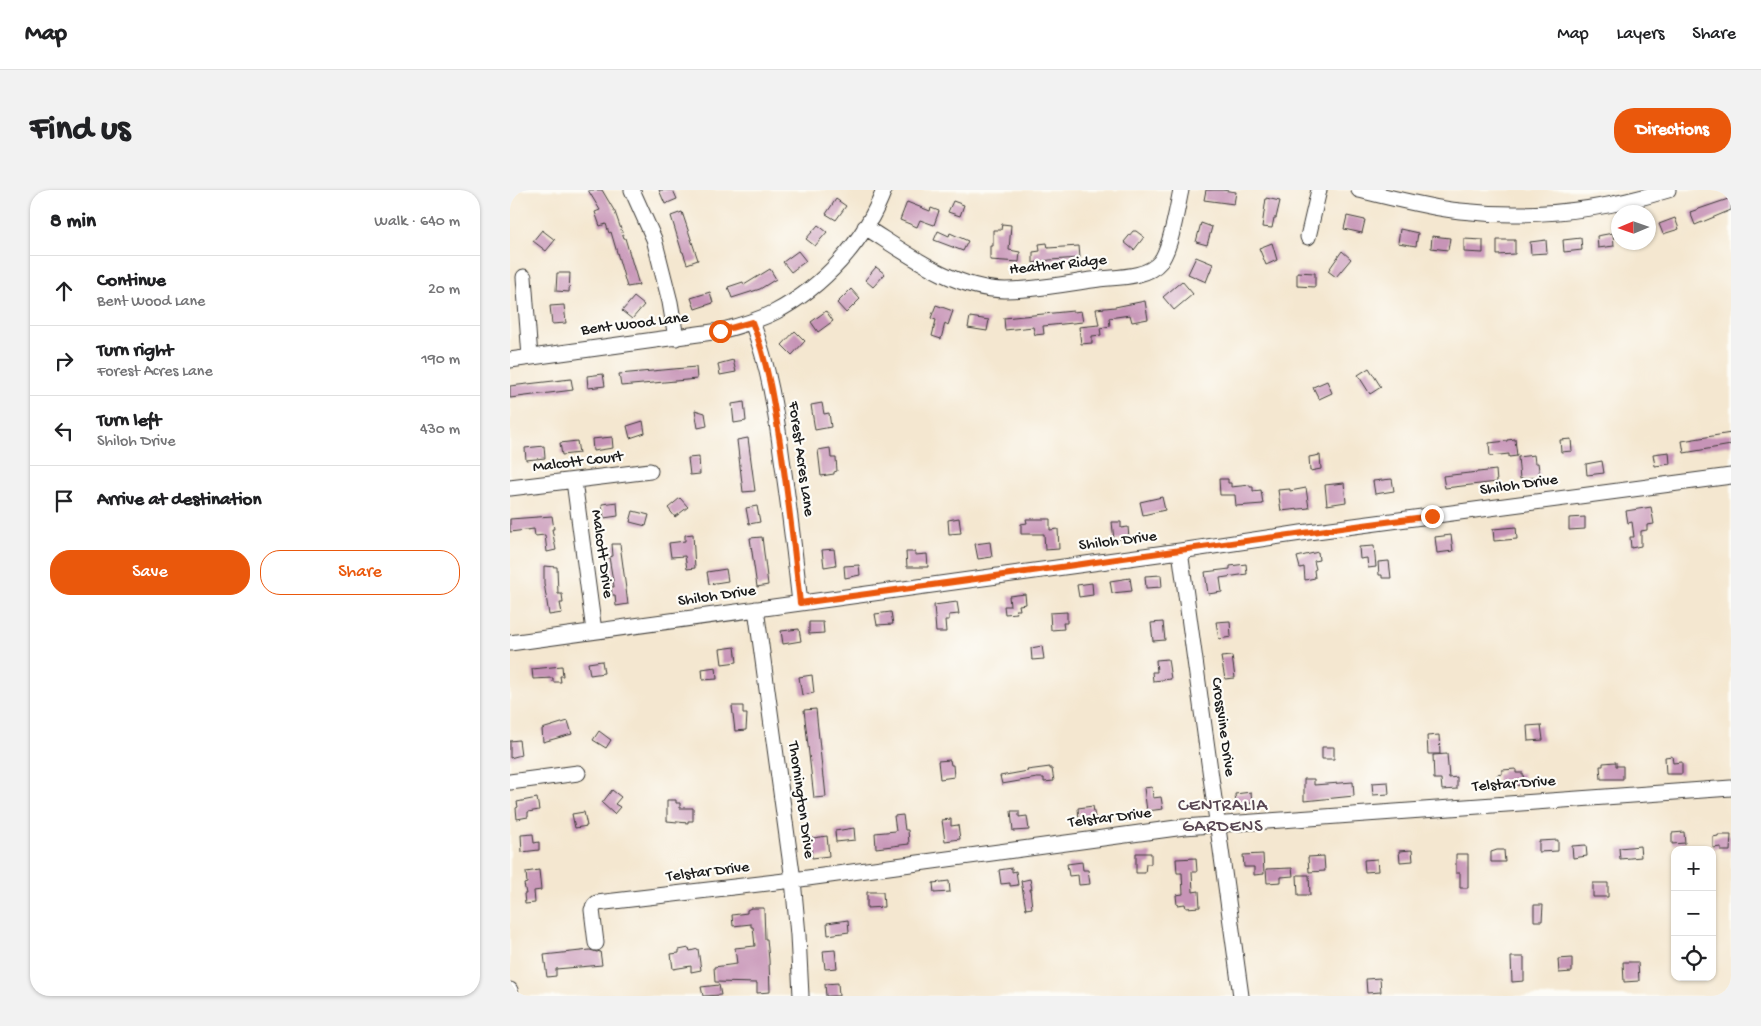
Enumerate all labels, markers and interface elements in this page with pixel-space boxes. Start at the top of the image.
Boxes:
text: Map [25,20,67,49]
text: Map [1557,24,1589,45]
text: Layers [1617,24,1664,45]
text: Share [1692,24,1736,45]
button: Directions [1614,108,1731,153]
text: Find us [30,110,130,151]
north arrow [1611,205,1656,250]
text: 8 min [50,210,96,235]
text: Walk · 640 m [374,213,460,232]
street label: Heather Ridge [1008,251,1108,281]
text: Continue [97,270,166,293]
icon: ahead [50,277,78,305]
text: 20 m [428,281,460,300]
text: Bent Wood Lane [97,293,205,312]
street label: Bent Wood Lane [579,309,691,341]
route start [709,320,732,343]
text: Turn right [97,340,173,363]
icon: right [50,347,78,375]
text: 190 m [421,351,460,370]
text: Forest Acres Lane [97,363,213,382]
street label: Forest Acres Lane [782,399,818,518]
text: Turn left [97,410,161,433]
icon: left [50,417,78,445]
text: 430 m [420,421,460,440]
text: Shiloh Drive [97,433,176,452]
street label: Malcott Court [532,448,626,478]
street label: Shiloh Drive [1479,471,1560,501]
icon: arrive [50,487,78,515]
text: Arrive at destination [97,489,261,512]
route end [1421,505,1444,528]
street label: Malcott Drive [585,509,617,600]
street label: Shiloh Drive [1078,528,1159,556]
button: Save [50,550,250,595]
button: Share [260,550,460,595]
street label: Shiloh Drive [677,582,758,612]
street label: Crossvine Drive [1206,676,1238,778]
street label: Thornington Drive [782,739,818,860]
street label: Telstar Drive [1471,773,1557,797]
district label: CENTRALIA GARDENS [1178,796,1268,838]
street label: Telstar Drive [1066,804,1153,834]
map controls [1671,846,1716,981]
button: + [1671,846,1716,891]
street label: Telstar Drive [664,858,751,888]
button: − [1671,891,1716,936]
button: locate [1671,936,1716,981]

